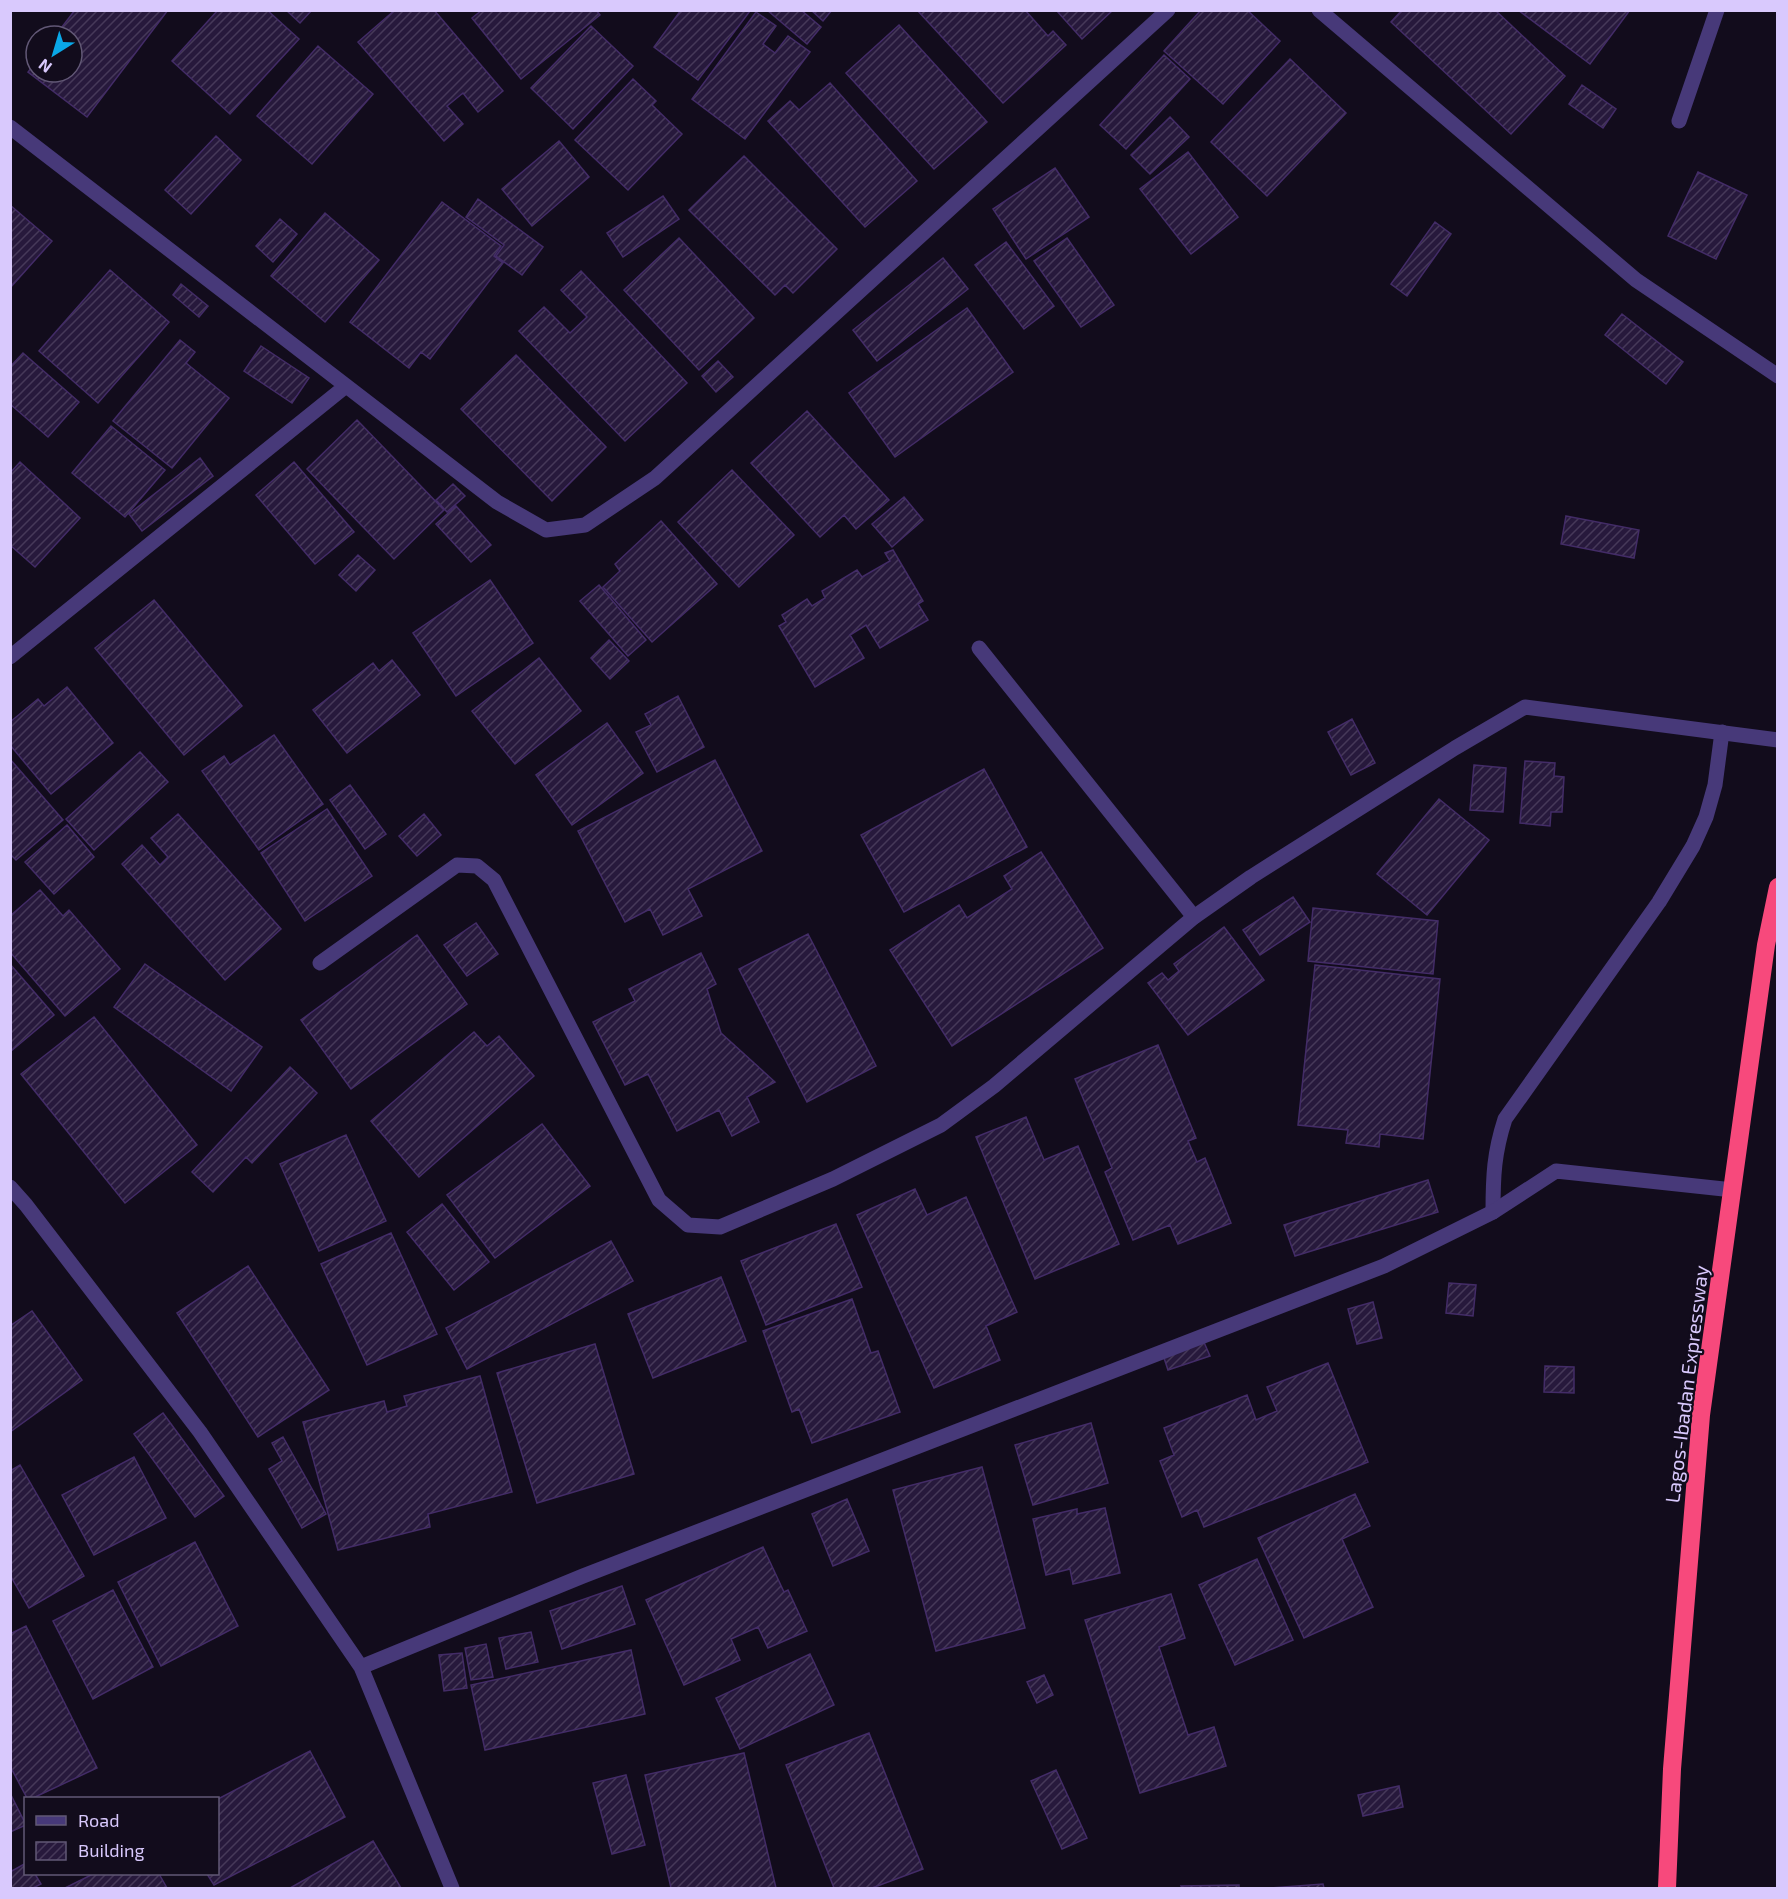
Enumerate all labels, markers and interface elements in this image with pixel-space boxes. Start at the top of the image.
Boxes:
north arrow [24,24,84,84]
text: N [34,55,55,77]
street label: Lagos-Ibadan Expressway [1660,1263,1713,1504]
legend [24,1797,219,1875]
text: Road [78,1809,119,1831]
text: Building [78,1839,145,1861]

